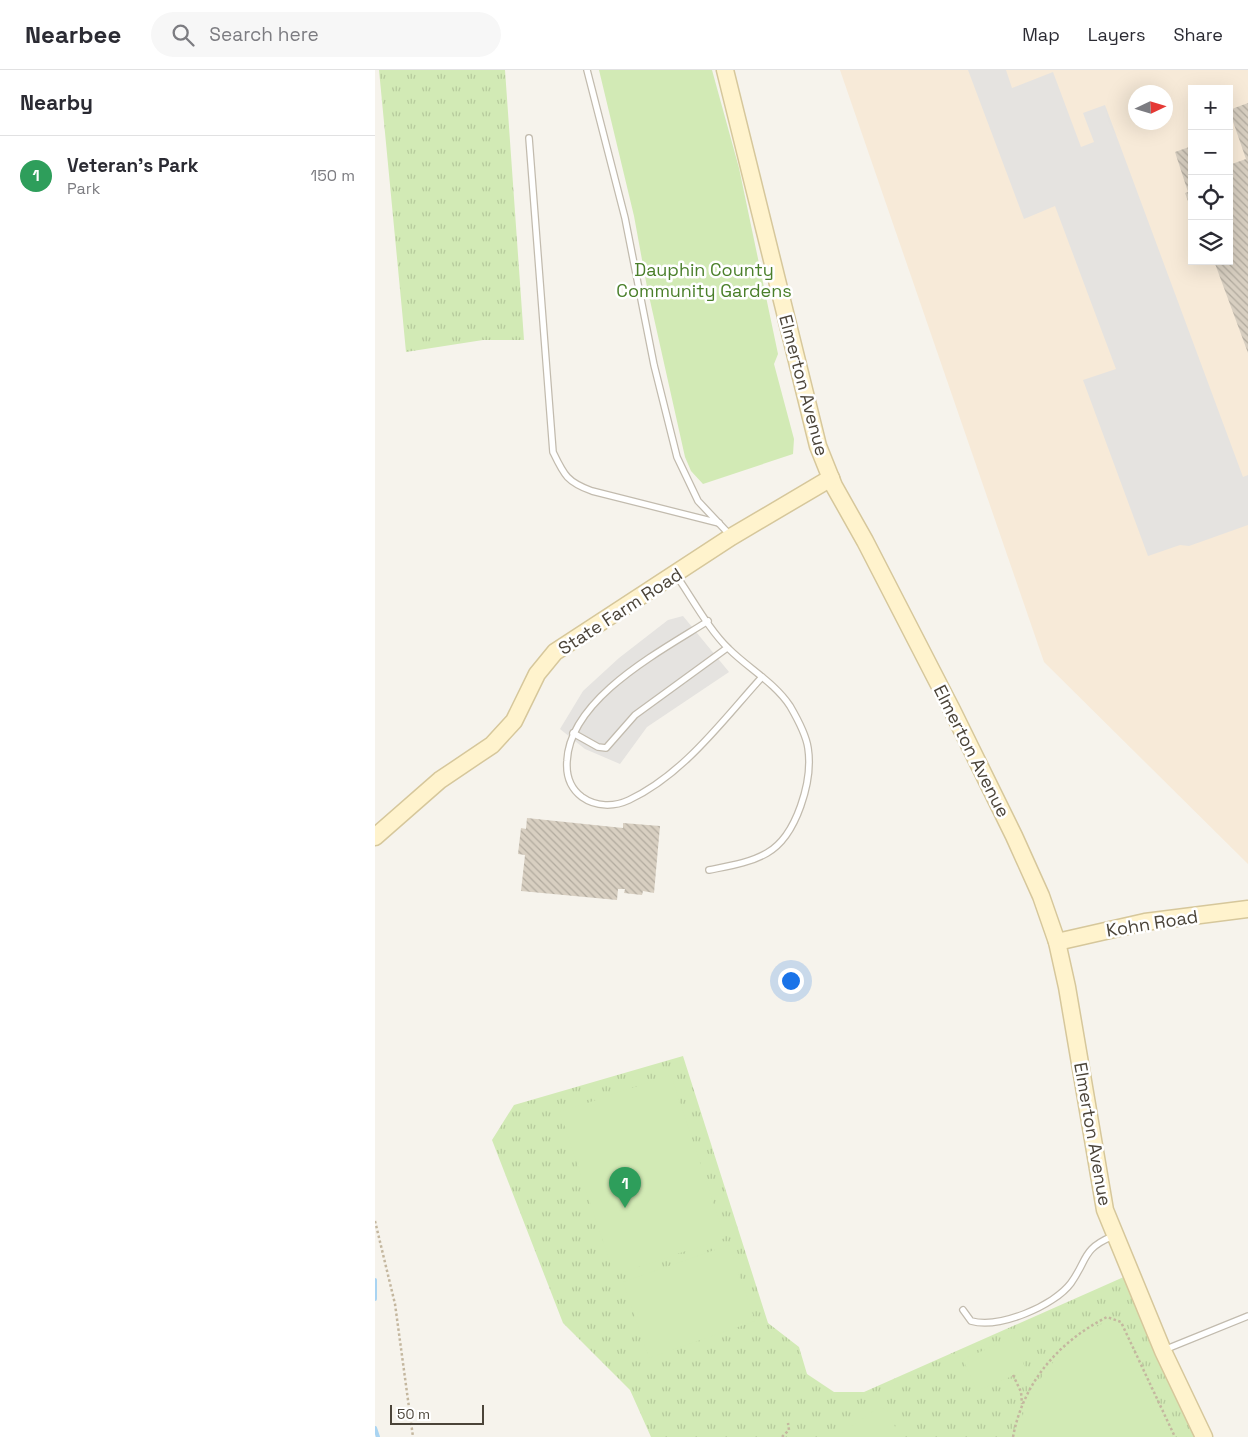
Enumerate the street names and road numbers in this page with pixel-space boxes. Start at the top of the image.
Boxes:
street label: Elmerton Avenue [774,312,834,458]
street label: State Farm Road [554,562,686,660]
street label: Elmerton Avenue [929,681,1015,821]
street label: Kohn Road [1104,904,1200,942]
street label: Elmerton Avenue [1069,1060,1117,1208]

